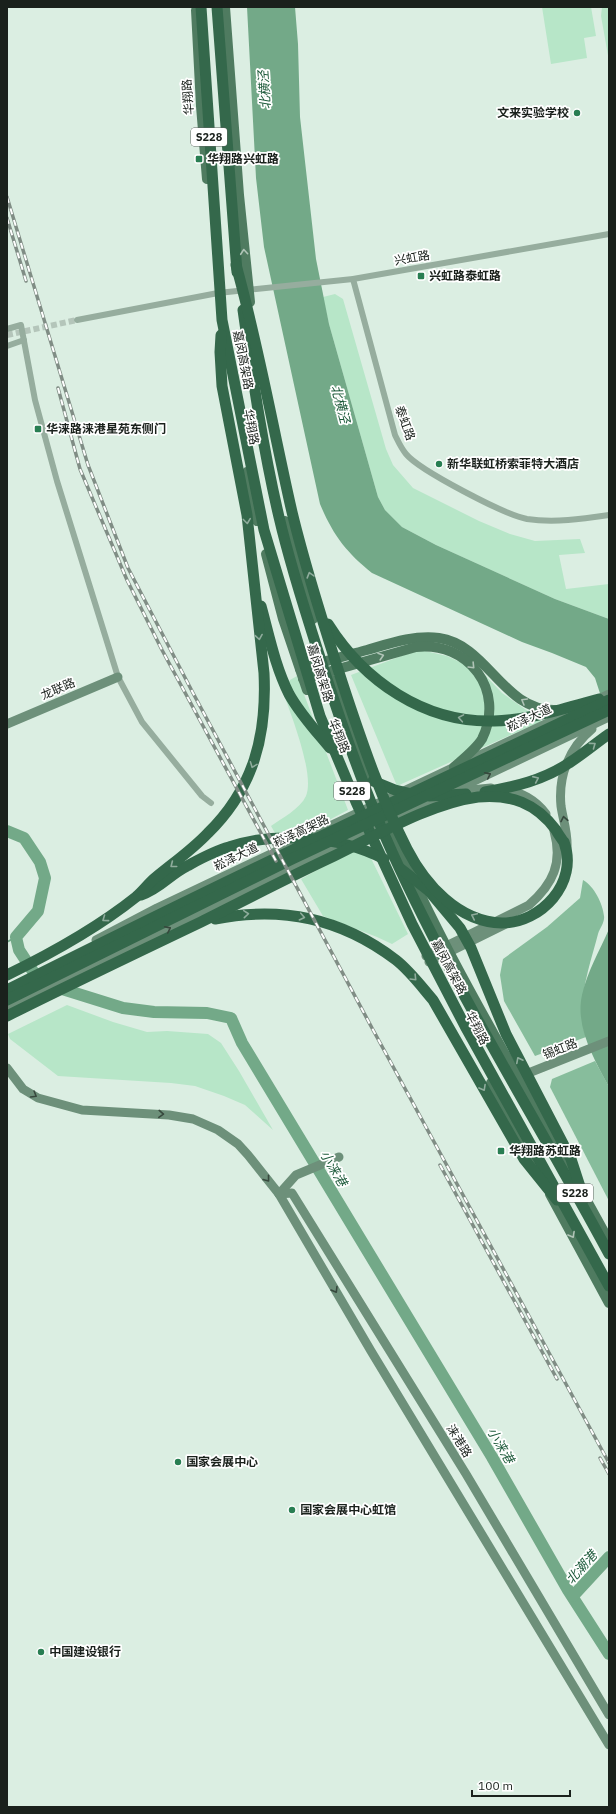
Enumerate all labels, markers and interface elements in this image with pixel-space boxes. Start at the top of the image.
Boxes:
water label: 北横泾 [255,68,274,110]
street label: 华翔路 [179,79,196,116]
place label: 文来实验学校 [497,105,569,120]
marker: 文来实验学校 [572,108,582,118]
road number: S228 [191,128,227,146]
place label: 华翔路兴虹路 [207,151,279,166]
marker: 华翔路兴虹路 [194,154,204,164]
street label: 兴虹路 [393,247,431,268]
one-way arrow [240,249,249,255]
place label: 兴虹路泰虹路 [429,268,501,283]
marker: 兴虹路泰虹路 [416,271,426,281]
street label: 嘉闵高架路 [230,329,257,391]
water label: 北横泾 [327,383,354,427]
street label: 泰虹路 [392,403,419,442]
street label: 华翔路 [241,408,262,446]
place label: 华涞路涞港星苑东侧门 [46,421,166,436]
marker: 华涞路涞港星苑东侧门 [33,424,43,434]
place label: 新华联虹桥索菲特大酒店 [447,456,579,471]
marker: 新华联虹桥索菲特大酒店 [434,459,444,469]
one-way arrow [243,518,252,524]
one-way arrow [306,572,315,579]
one-way arrow [255,634,263,640]
street label: 嘉闵高架路 [305,642,336,704]
one-way arrow [377,652,384,661]
one-way arrow [468,661,475,669]
street label: 龙联路 [38,675,77,702]
one-way arrow [521,699,528,706]
street label: 崧泽大道 [504,701,554,734]
one-way arrow [458,714,464,722]
street label: 华翔路 [326,716,353,755]
one-way arrow [588,743,595,750]
one-way arrow [249,761,257,768]
one-way arrow [484,772,491,780]
one-way arrow [532,776,540,784]
road number: S228 [334,782,370,800]
street label: 崧泽高架路 [270,811,331,850]
one-way arrow [561,816,569,822]
street label: 崧泽大道 [211,839,261,874]
one-way arrow [170,860,177,867]
one-way arrow [243,910,249,919]
one-way arrow [299,912,305,920]
one-way arrow [470,913,478,921]
one-way arrow [102,914,109,922]
one-way arrow [164,926,171,934]
street label: 嘉闵高架路 [429,937,470,997]
one-way arrow [409,973,417,981]
street label: 华翔路 [463,1008,492,1047]
street label: 锡虹路 [540,1035,579,1062]
one-way arrow [516,1057,524,1064]
one-way arrow [478,1084,485,1091]
one-way arrow [30,1091,37,1098]
one-way arrow [158,1110,164,1118]
place label: 华翔路苏虹路 [509,1143,581,1158]
marker: 华翔路苏虹路 [496,1146,506,1156]
water label: 小涞港 [316,1147,352,1191]
one-way arrow [263,1175,270,1182]
road number: S228 [557,1184,593,1202]
one-way arrow [567,1231,575,1238]
one-way arrow [331,1286,338,1293]
street label: 涞港路 [444,1421,475,1460]
water label: 小涞港 [483,1424,519,1468]
place label: 国家会展中心 [186,1454,258,1469]
marker: 国家会展中心 [173,1457,183,1467]
place label: 国家会展中心虹馆 [300,1502,396,1517]
marker: 国家会展中心虹馆 [287,1505,297,1515]
water label: 北潮港 [562,1546,602,1588]
place label: 中国建设银行 [49,1644,121,1659]
marker: 中国建设银行 [36,1647,46,1657]
scale bar [472,1772,570,1798]
text: 100 m [478,1778,513,1793]

